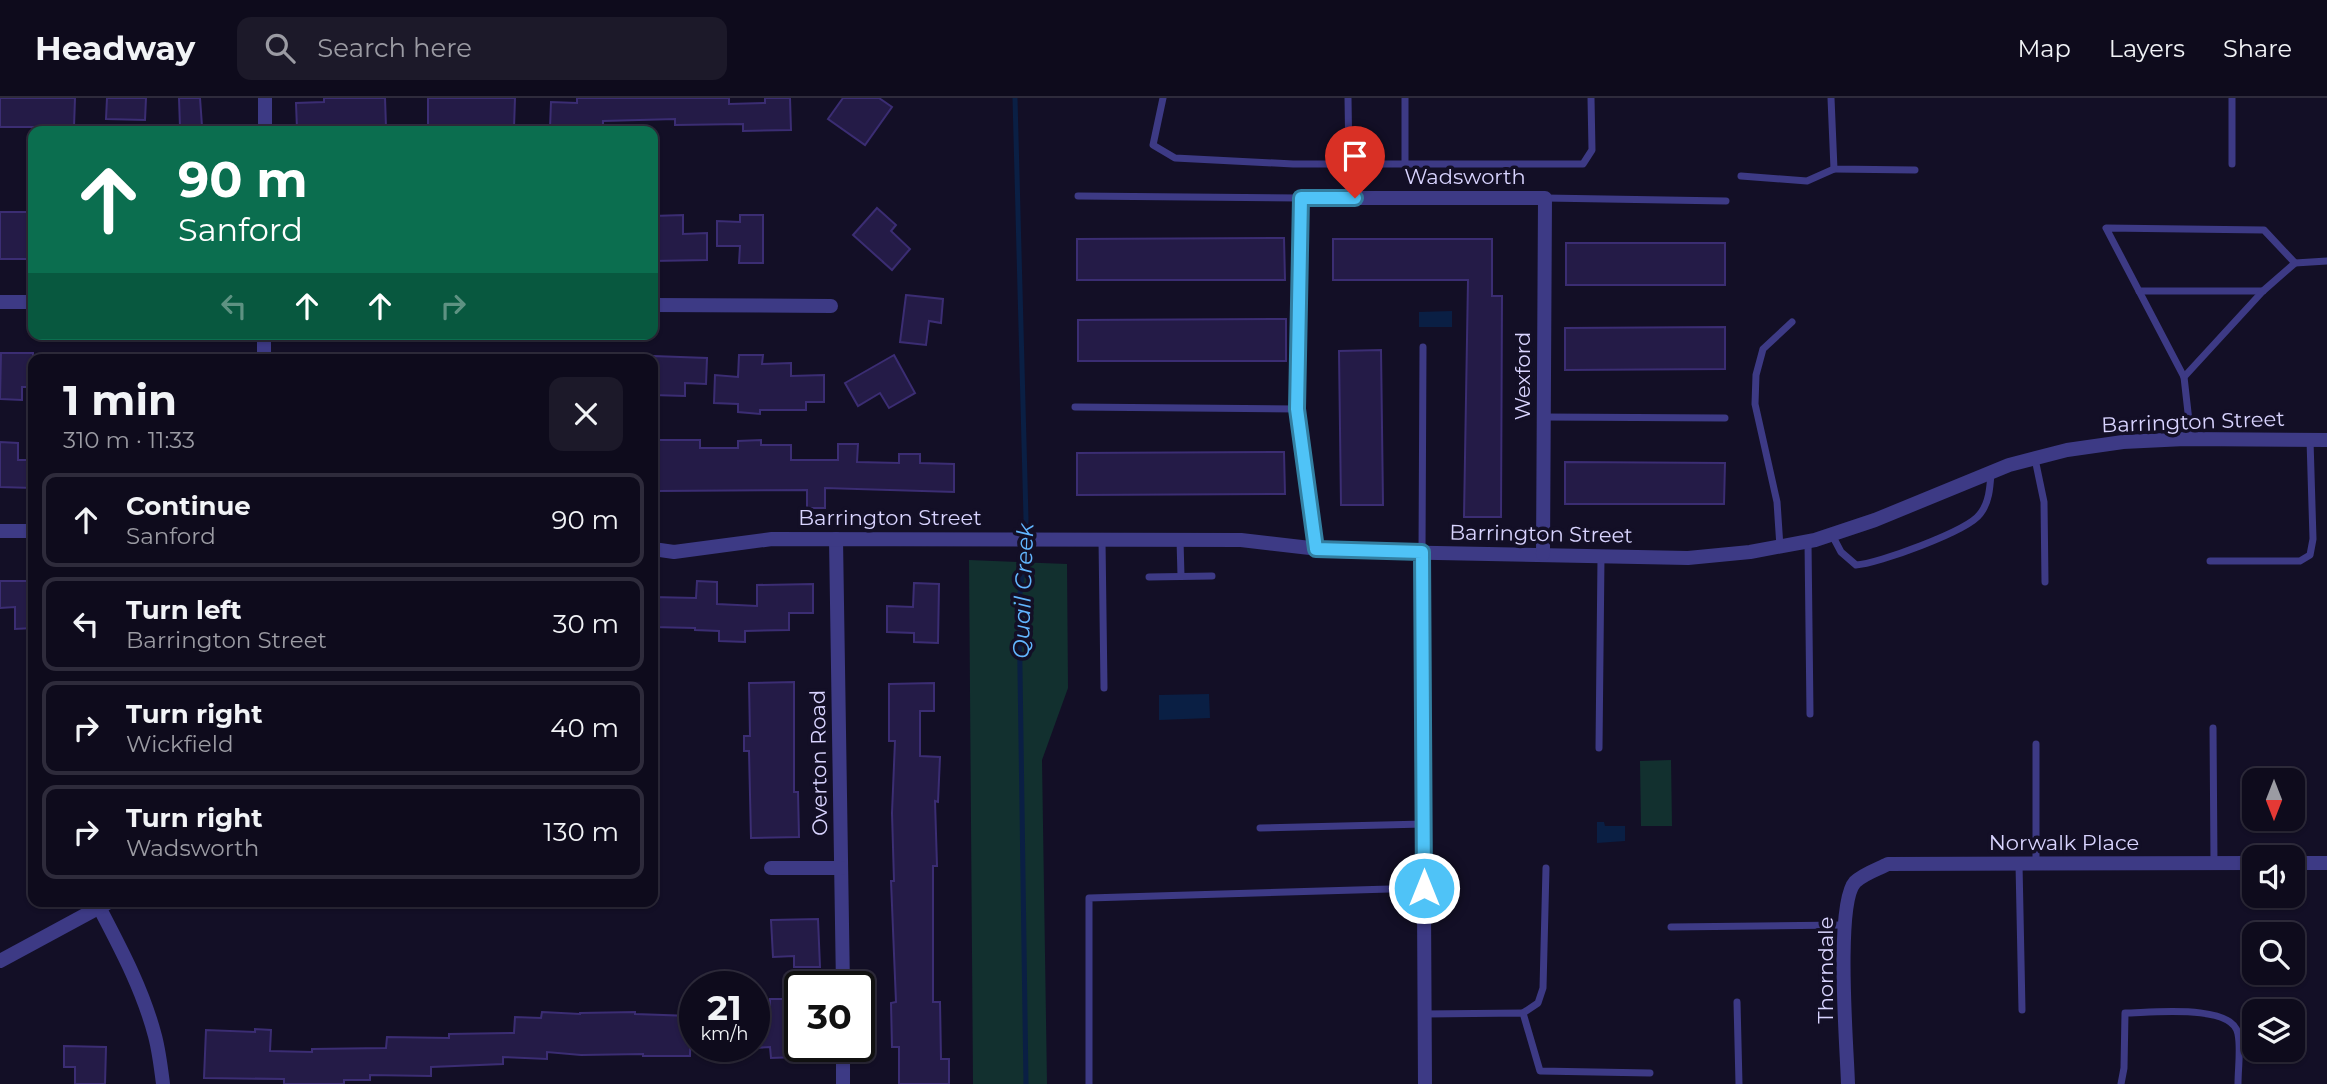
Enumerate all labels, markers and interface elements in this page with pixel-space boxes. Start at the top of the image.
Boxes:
search box [237,17,727,80]
text: Headway [35,28,195,68]
icon: search [261,29,299,67]
text: Search here [317,32,472,64]
text: Map [2017,34,2071,63]
text: Layers [2109,34,2185,63]
text: Share [2223,34,2292,63]
pin [1325,126,1385,198]
icon: arrive [1336,137,1374,175]
text: 90 m [178,150,308,209]
icon: ahead [63,154,154,245]
street label: Wadsworth [1404,164,1526,189]
text: Sanford [178,210,303,249]
icon: left [215,287,253,325]
icon: ahead [288,287,326,325]
icon: ahead [361,287,399,325]
icon: right [434,287,472,325]
street label: Wexford [1510,332,1535,420]
text: 1 min [63,374,177,426]
button: close [549,377,623,451]
street label: Barrington Street [2101,406,2285,437]
text: 310 m · 11:33 [63,426,195,454]
text: Continue [126,490,251,522]
icon: ahead [67,501,105,539]
text: 90 m [552,504,619,536]
street label: Barrington Street [798,505,982,530]
street label: Barrington Street [1449,519,1633,548]
water label: Quail Creek [1007,521,1039,659]
text: Sanford [126,522,216,550]
text: Turn left [126,594,242,626]
icon: left [67,605,105,643]
text: 30 m [553,608,619,640]
text: Barrington Street [126,626,327,654]
street label: Overton Road [805,690,832,836]
text: Turn right [126,698,262,730]
icon: right [67,709,105,747]
text: 40 m [550,712,619,744]
text: Wickfield [126,730,234,758]
north arrow [2242,768,2305,831]
map controls [2242,768,2305,1062]
text: Turn right [126,802,262,834]
icon: right [67,813,105,851]
text: 130 m [543,816,619,848]
street label: Norwalk Place [1989,830,2139,855]
text: Wadsworth [126,834,259,862]
button: sound [2242,845,2305,908]
position arrow [1387,851,1461,925]
street label: Thorndale [1813,917,1838,1023]
button: search [2242,922,2305,985]
speed limit sign: 30 [784,971,875,1062]
text: 21 [707,986,742,1029]
button: layers [2242,999,2305,1062]
text: km/h [700,1023,749,1045]

